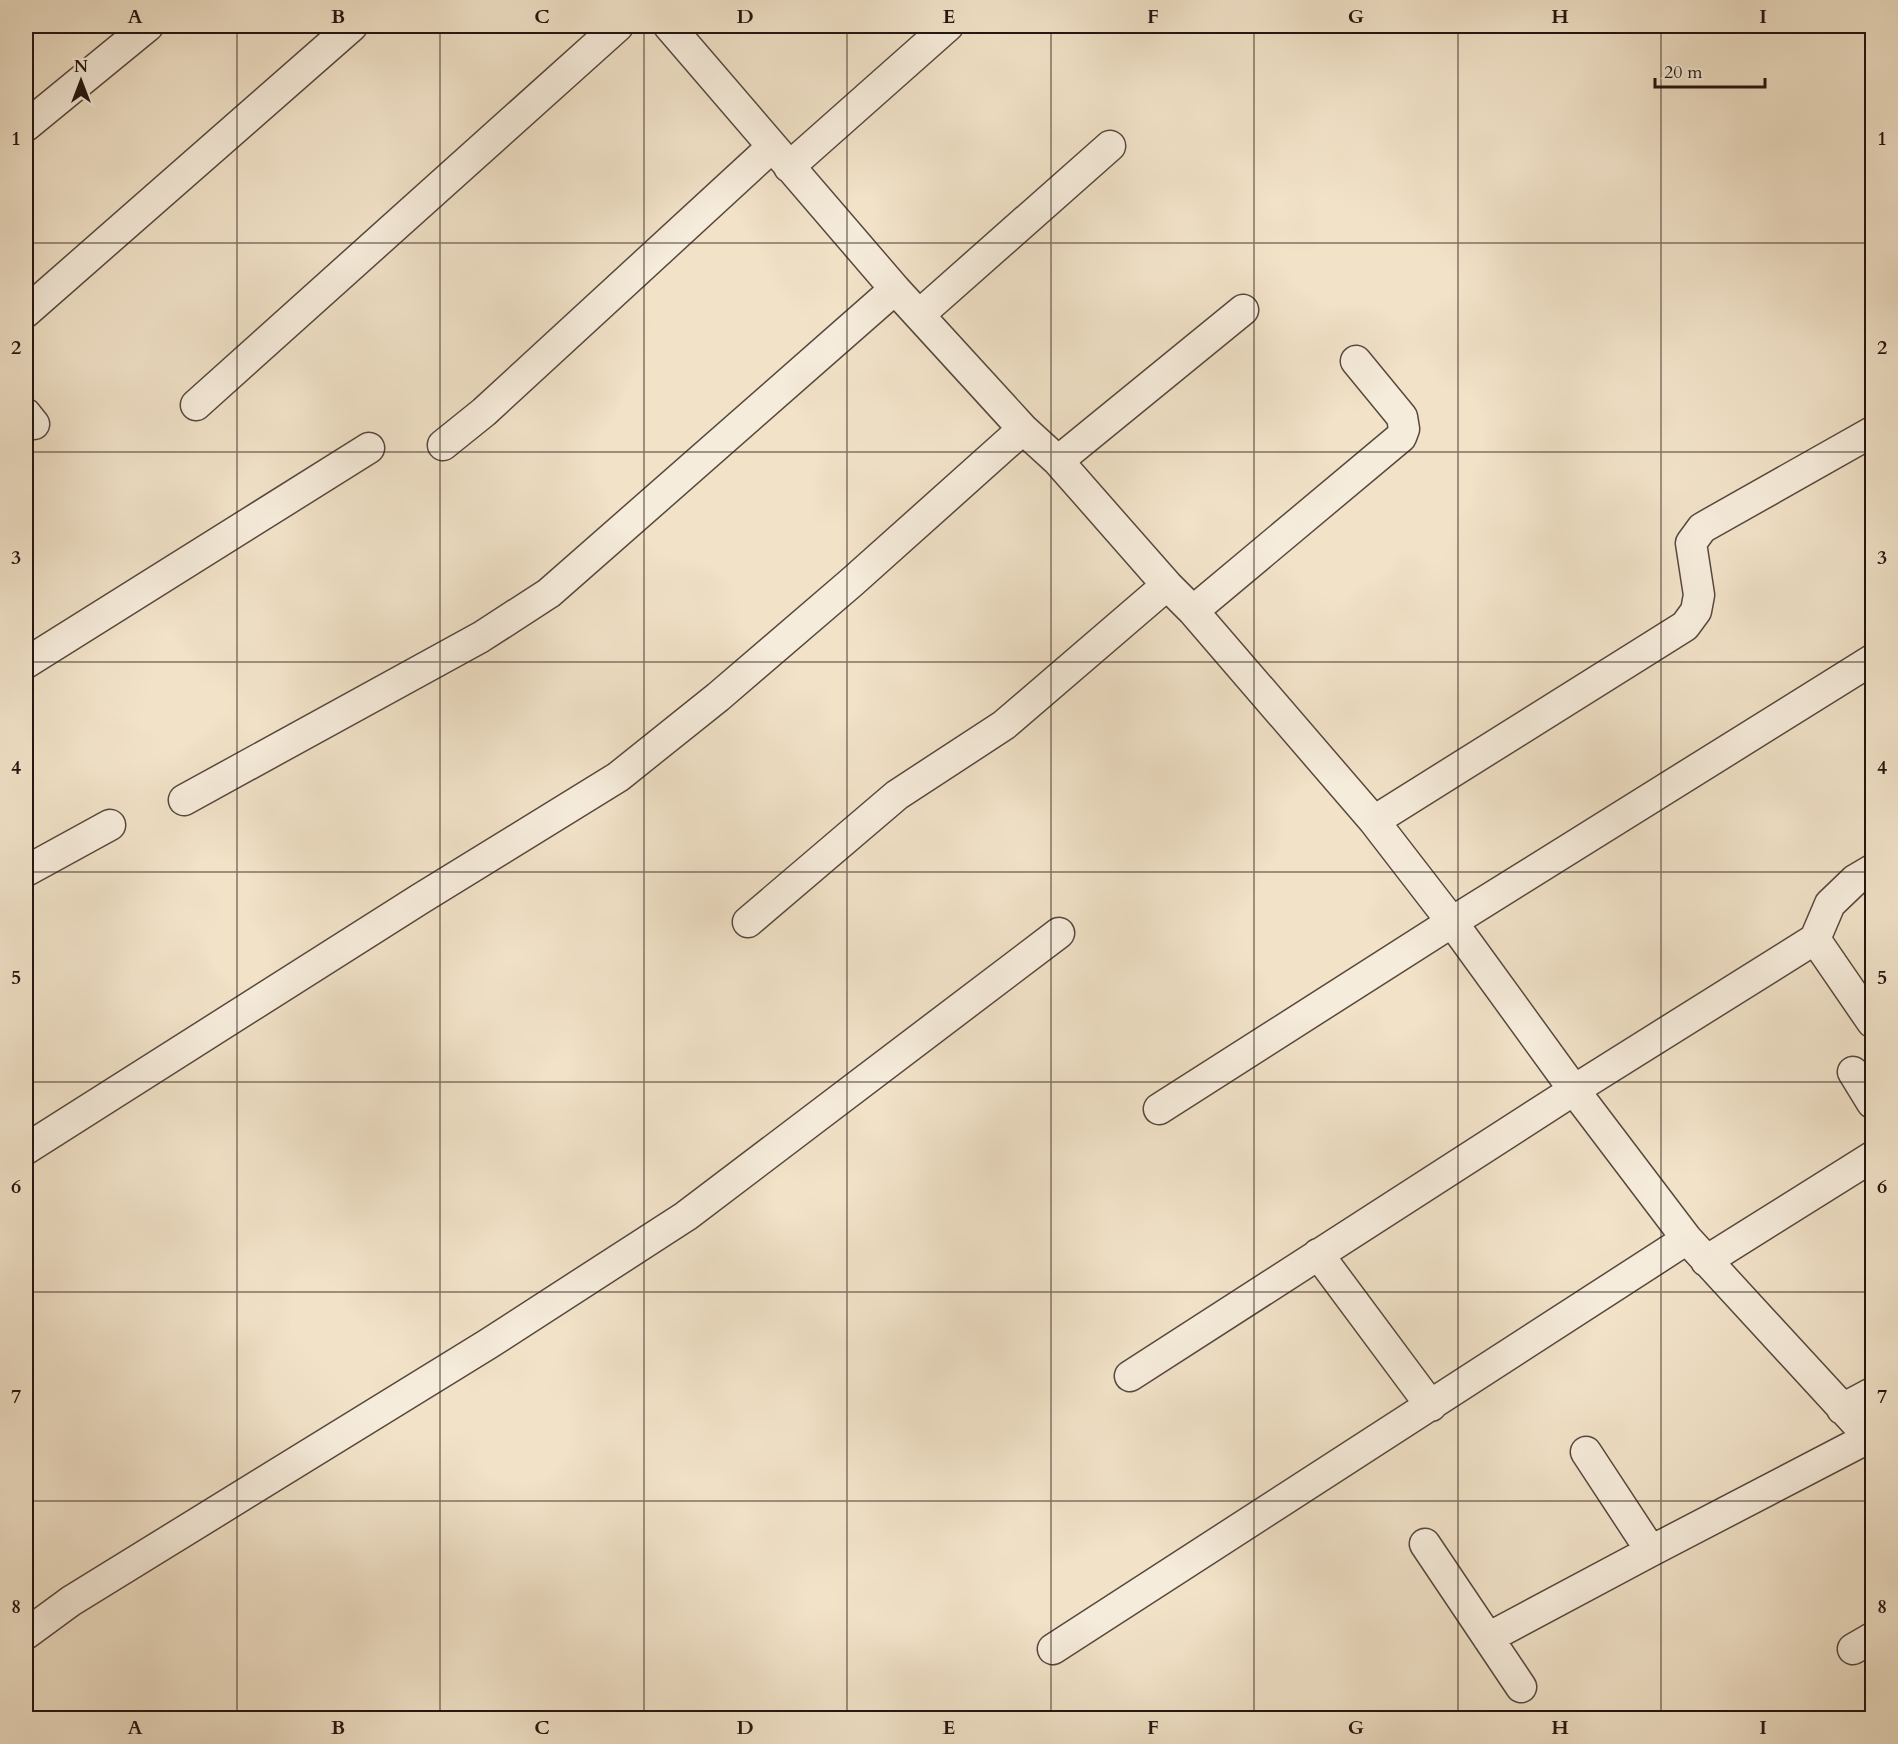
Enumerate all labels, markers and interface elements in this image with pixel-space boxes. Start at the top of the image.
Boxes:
text: A [127,3,143,30]
text: B [331,3,345,30]
text: C [534,3,550,30]
text: D [736,3,754,30]
text: E [943,3,955,30]
text: F [1147,3,1159,30]
text: G [1348,3,1364,30]
text: H [1551,3,1569,30]
text: I [1759,3,1767,30]
north arrow [51,51,111,111]
scale bar [1655,51,1764,89]
text: N [74,56,88,78]
text: 20 m [1664,60,1703,85]
text: 1 [11,125,21,152]
text: 1 [1877,125,1887,152]
text: 2 [11,334,21,361]
text: 2 [1877,334,1887,361]
text: 3 [11,544,21,571]
text: 3 [1877,544,1887,571]
text: 4 [11,754,21,781]
text: 4 [1877,754,1887,781]
text: 5 [11,964,21,991]
text: 5 [1877,964,1887,991]
text: 6 [11,1173,21,1200]
text: 6 [1877,1173,1887,1200]
text: 7 [11,1383,21,1410]
text: 7 [1877,1383,1887,1410]
text: 8 [11,1593,21,1620]
text: 8 [1877,1593,1887,1620]
text: A [127,1714,143,1741]
text: B [331,1714,345,1741]
text: C [534,1714,550,1741]
text: D [736,1714,754,1741]
text: E [943,1714,955,1741]
text: F [1147,1714,1159,1741]
text: G [1348,1714,1364,1741]
text: H [1551,1714,1569,1741]
text: I [1759,1714,1767,1741]

